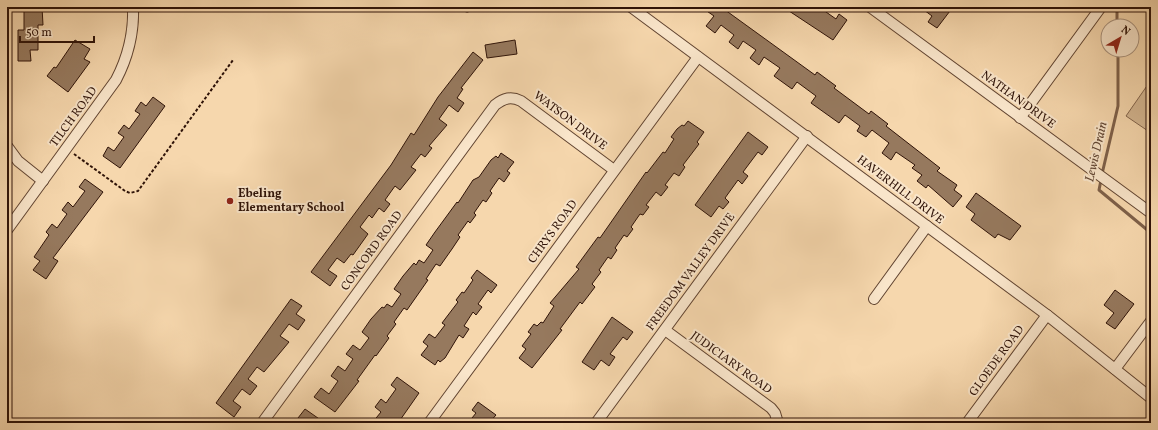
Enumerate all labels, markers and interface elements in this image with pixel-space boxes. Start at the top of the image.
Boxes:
scale bar [20,18,94,44]
north arrow [1100,18,1140,58]
text: N [1117,23,1133,40]
text: 50 m [26,25,52,41]
street label: NATHAN DRIVE [978,68,1058,132]
street label: TILCH ROAD [47,83,101,150]
street label: WATSON DRIVE [530,88,610,154]
water label: Lewis Drain [1081,120,1113,184]
street label: HAVERHILL DRIVE [853,152,947,228]
place label: Ebeling Elementary School [238,186,344,216]
marker: Ebeling Elementary School [225,196,235,206]
street label: CHRYS ROAD [525,197,582,267]
street label: CONCORD ROAD [338,208,407,294]
street label: FREEDOM VALLEY DRIVE [643,210,739,334]
street label: GLOEDE ROAD [966,322,1028,400]
street label: JUDICIARY ROAD [687,328,775,398]

